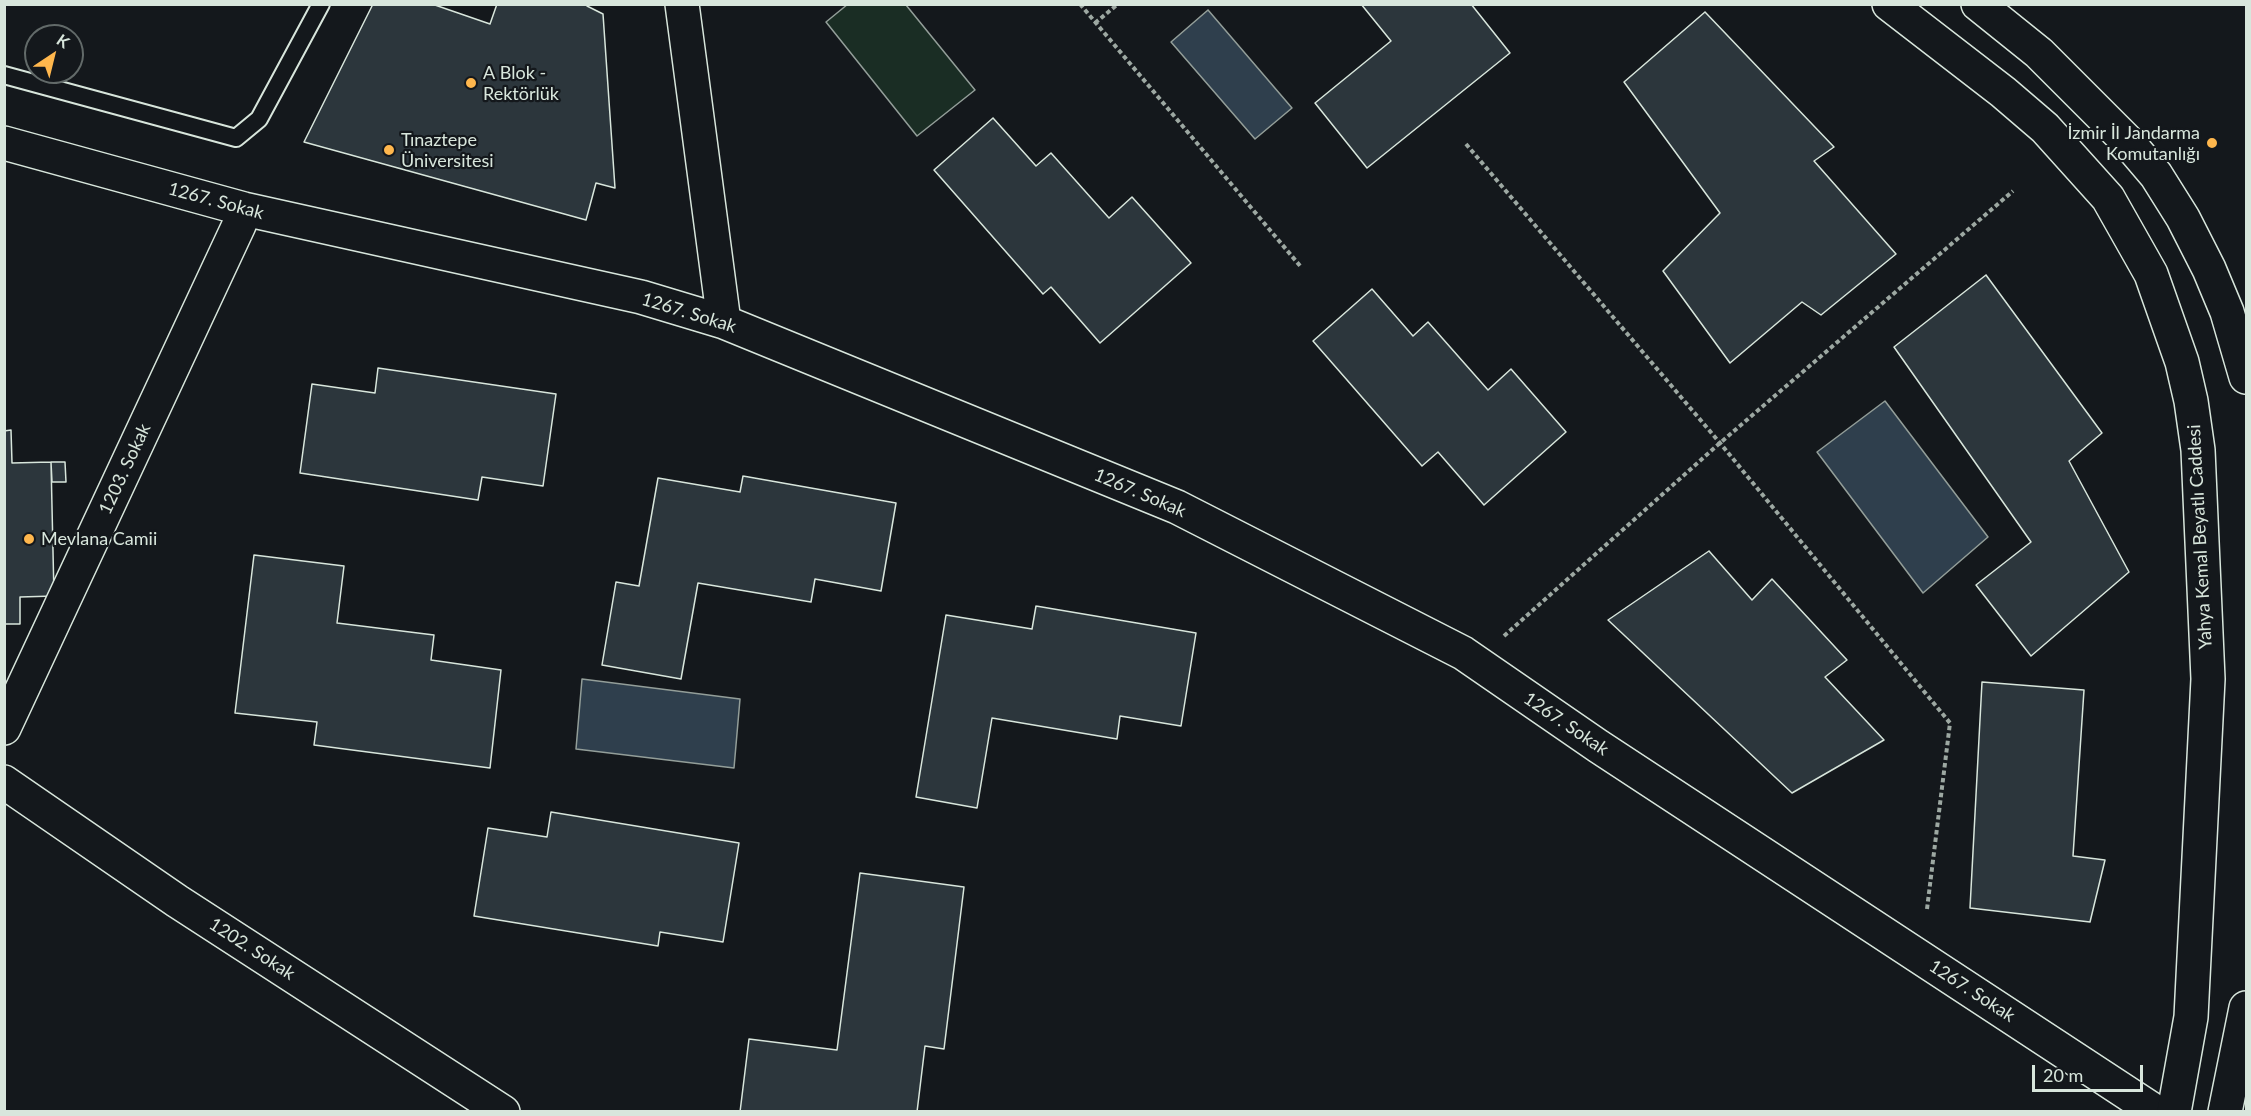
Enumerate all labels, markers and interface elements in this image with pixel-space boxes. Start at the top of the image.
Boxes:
north arrow [24,24,84,84]
text: K [54,30,73,51]
place label: A Blok - Rektörlük [483,62,559,104]
marker: A Blok - Rektörlük [464,76,478,90]
place label: İzmir İl Jandarma Komutanlığı [2067,122,2200,164]
place label: Tınaztepe Üniversitesi [401,129,494,172]
marker: İzmir İl Jandarma Komutanlığı [2205,136,2219,150]
marker: Tınaztepe Üniversitesi [382,143,396,157]
street label: 1267. Sokak [166,178,266,224]
street label: 1267. Sokak [639,288,739,338]
street label: 1203. Sokak [95,420,155,518]
street label: Yahya Kemal Beyatlı Caddesi [2183,424,2217,650]
street label: 1267. Sokak [1091,464,1189,522]
place label: Mevlana Camii [41,528,157,550]
marker: Mevlana Camii [22,532,36,546]
street label: 1267. Sokak [1519,688,1613,760]
street label: 1202. Sokak [205,913,299,985]
street label: 1267. Sokak [1925,955,2019,1027]
scale bar [2035,1053,2146,1091]
text: 20 m [2043,1064,2083,1086]

